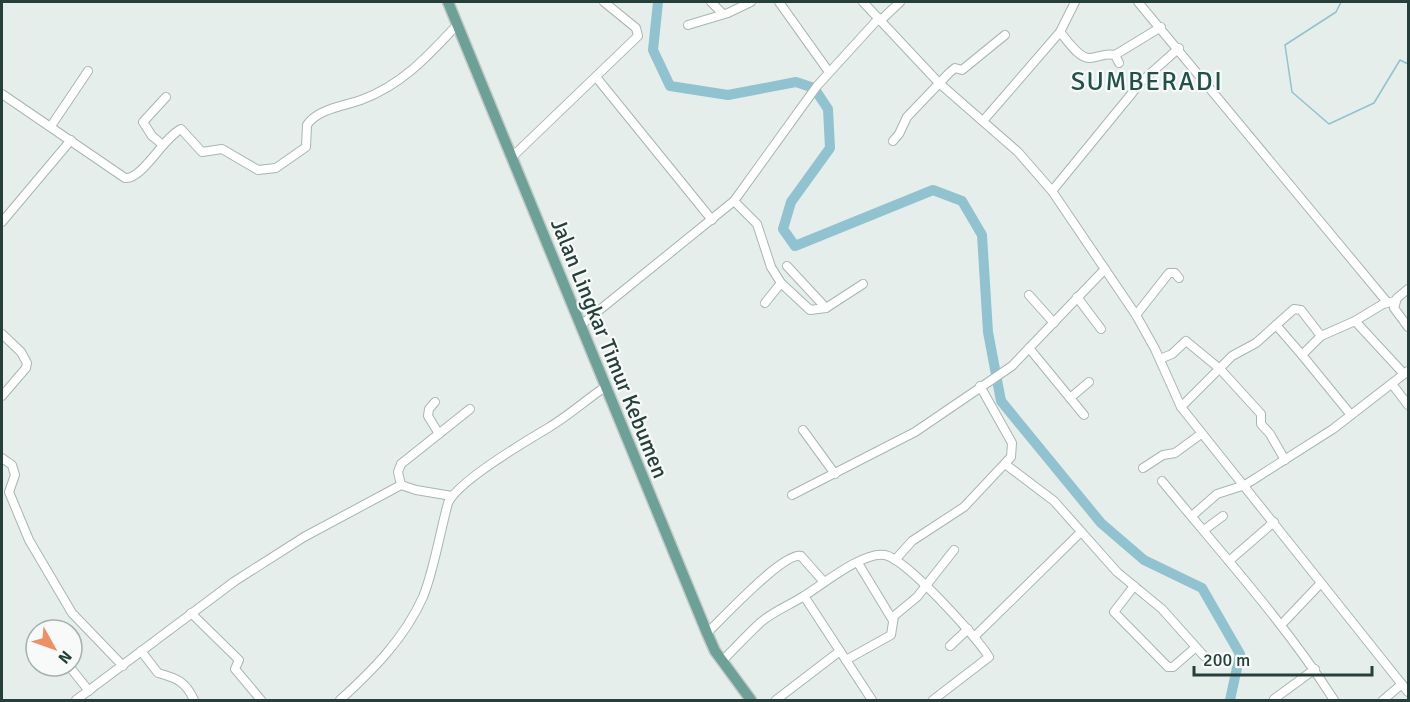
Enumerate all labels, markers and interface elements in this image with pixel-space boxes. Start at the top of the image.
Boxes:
district label: SUMBERADI [1071,66,1223,98]
street label: Jalan Lingkar Timur Kebumen [545,214,674,482]
north arrow [24,618,84,678]
scale bar [1194,639,1372,677]
text: N [53,646,76,668]
text: 200 m [1203,649,1250,671]

